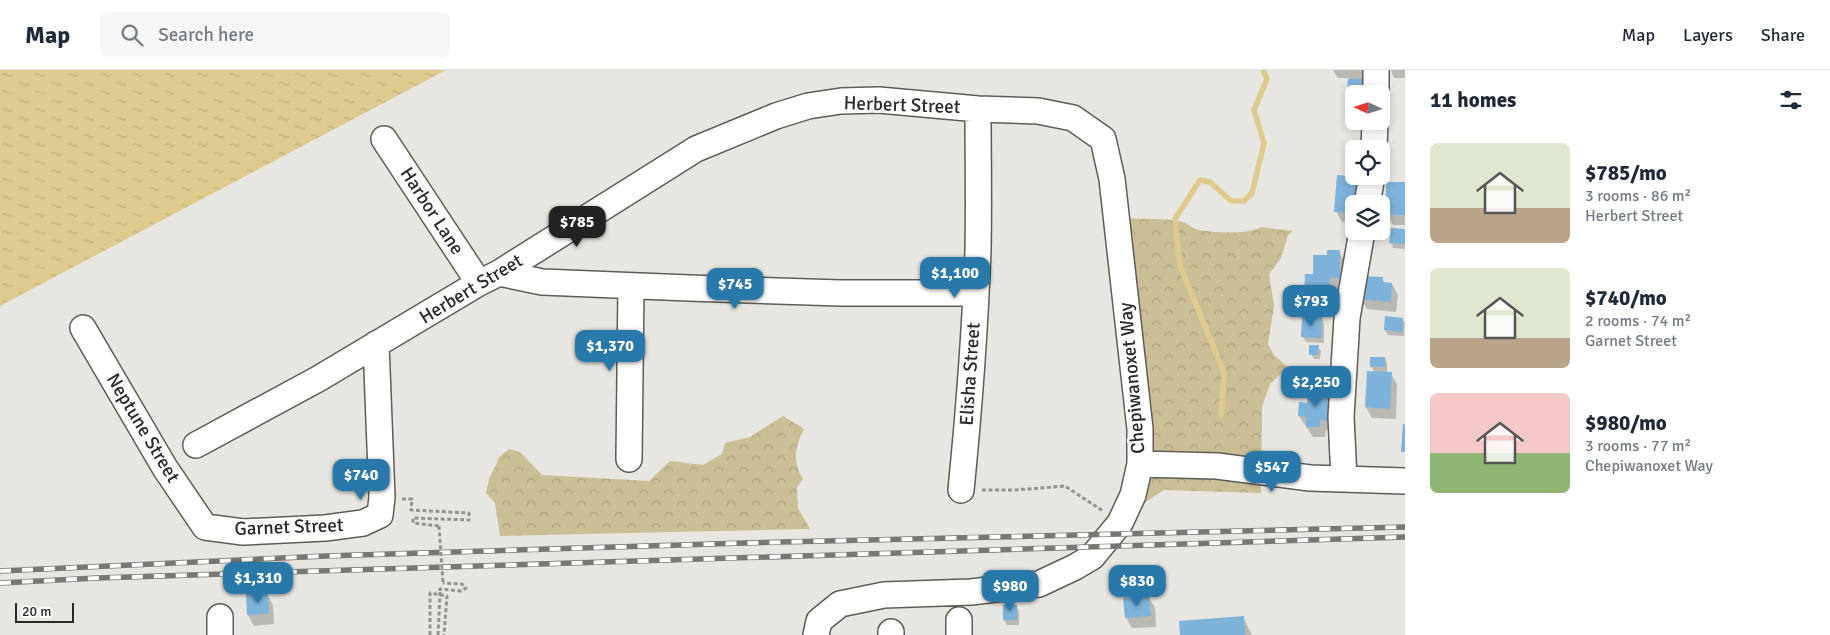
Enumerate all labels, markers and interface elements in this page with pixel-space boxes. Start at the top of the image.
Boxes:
search box [100,12,450,57]
text: Map [25,20,70,50]
icon: search [118,21,146,49]
text: Search here [158,23,254,47]
text: Map [1622,24,1655,46]
text: Layers [1683,24,1733,46]
text: Share [1761,24,1805,46]
north arrow [1345,85,1390,130]
map controls [1345,85,1390,240]
icon: filters [1777,86,1805,114]
text: 11 homes [1430,87,1516,113]
street label: Herbert Street [843,91,961,119]
button: locate [1345,140,1390,185]
text: $785/mo [1585,160,1667,186]
street label: Harbor Lane [395,163,469,259]
icon: home [1470,163,1530,223]
text: 3 rooms · 86 m² [1585,186,1691,206]
button: layers [1345,195,1390,240]
pin: $785 [547,206,607,248]
text: Herbert Street [1585,206,1683,226]
text: $785 [560,212,594,232]
street label: Herbert Street [415,249,527,329]
pin: $1,100 [914,256,996,299]
text: $1,100 [931,263,979,283]
pin: $745 [705,268,765,310]
text: $745 [718,274,752,294]
pin: $793 [1281,284,1341,327]
text: $740/mo [1585,285,1667,311]
icon: home [1470,288,1530,348]
text: $793 [1294,291,1328,311]
street label: Chepiwanoxet Way [1113,301,1151,455]
text: 2 rooms · 74 m² [1585,311,1691,331]
street label: Elisha Street [954,321,986,426]
pin: $1,370 [569,330,651,372]
text: Garnet Street [1585,331,1677,351]
text: $1,370 [586,336,634,356]
pin: $2,250 [1275,366,1357,408]
street label: Neptune Street [101,369,185,487]
text: $2,250 [1292,372,1340,392]
text: $980/mo [1585,410,1667,436]
icon: home [1470,413,1530,473]
text: 3 rooms · 77 m² [1585,436,1691,456]
pin: $547 [1242,450,1302,493]
text: Chepiwanoxet Way [1585,456,1713,476]
text: $547 [1255,457,1289,477]
pin: $740 [331,458,391,501]
text: $740 [344,465,378,485]
street label: Garnet Street [234,513,344,541]
pin: $1,310 [217,562,299,604]
pin: $830 [1107,564,1167,607]
text: $1,310 [234,568,282,588]
pin: $980 [980,570,1040,612]
text: $830 [1120,571,1154,591]
text: $980 [993,576,1027,596]
scale bar [15,600,74,623]
text: 20 m [22,603,51,620]

